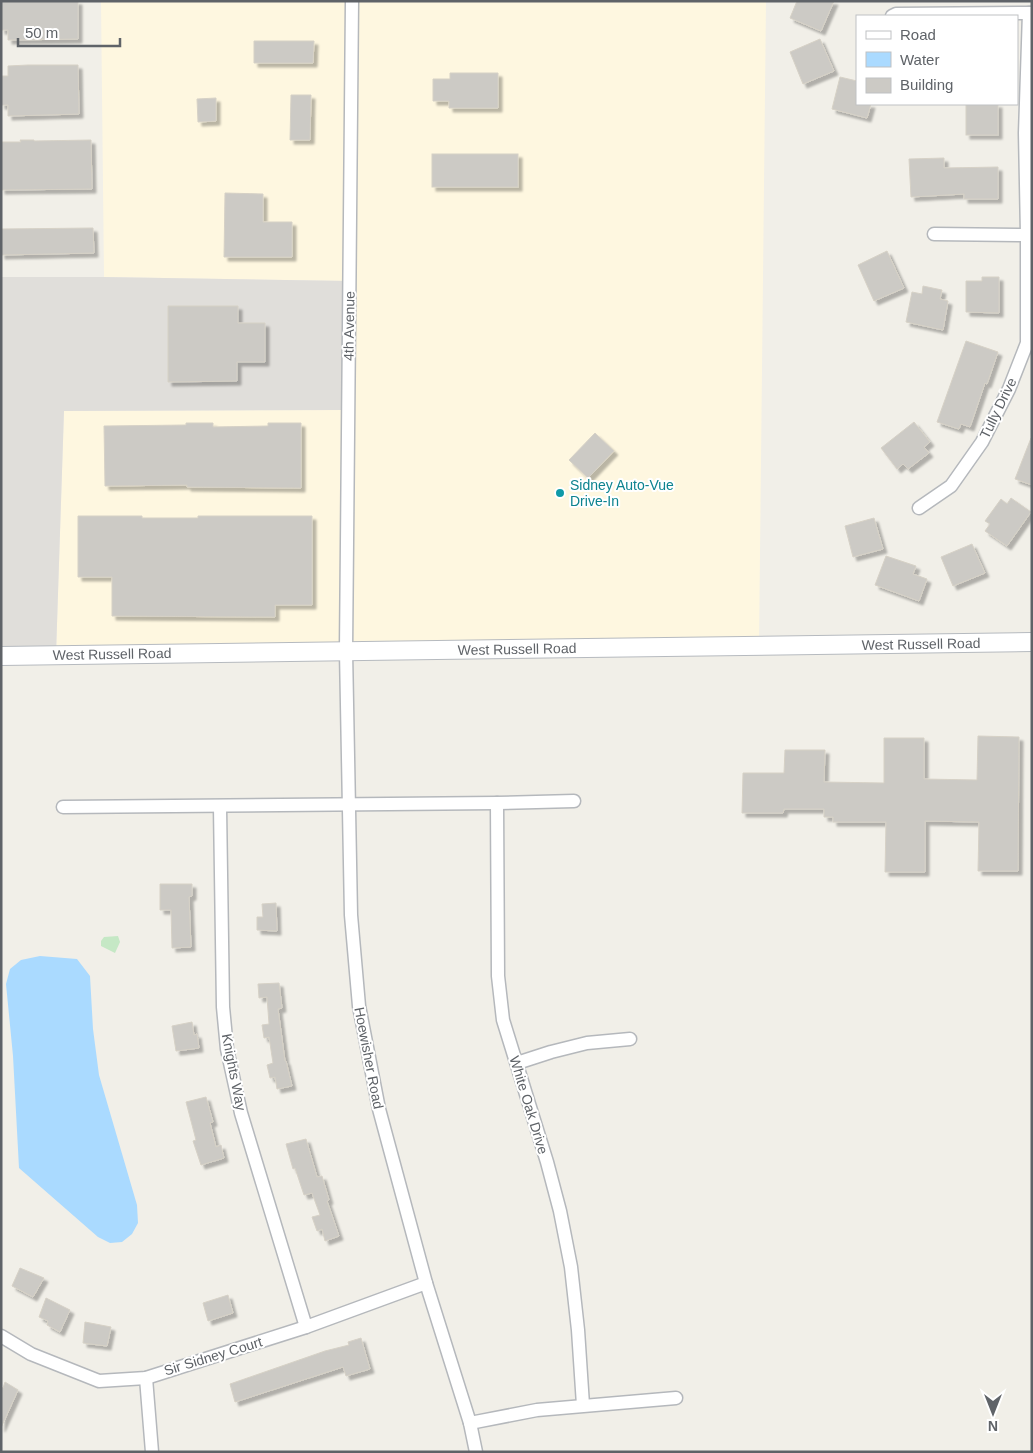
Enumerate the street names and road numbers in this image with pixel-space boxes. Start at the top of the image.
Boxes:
street label: 4th Avenue [340,291,358,361]
street label: Tully Drive [976,375,1020,441]
street label: West Russell Road [861,635,981,653]
street label: West Russell Road [457,640,577,658]
street label: West Russell Road [52,645,172,663]
street label: Hoewisher Road [351,1006,387,1110]
street label: Knights Way [219,1032,249,1112]
street label: White Oak Drive [506,1054,552,1156]
street label: Sir Sidney Court [162,1333,264,1379]

